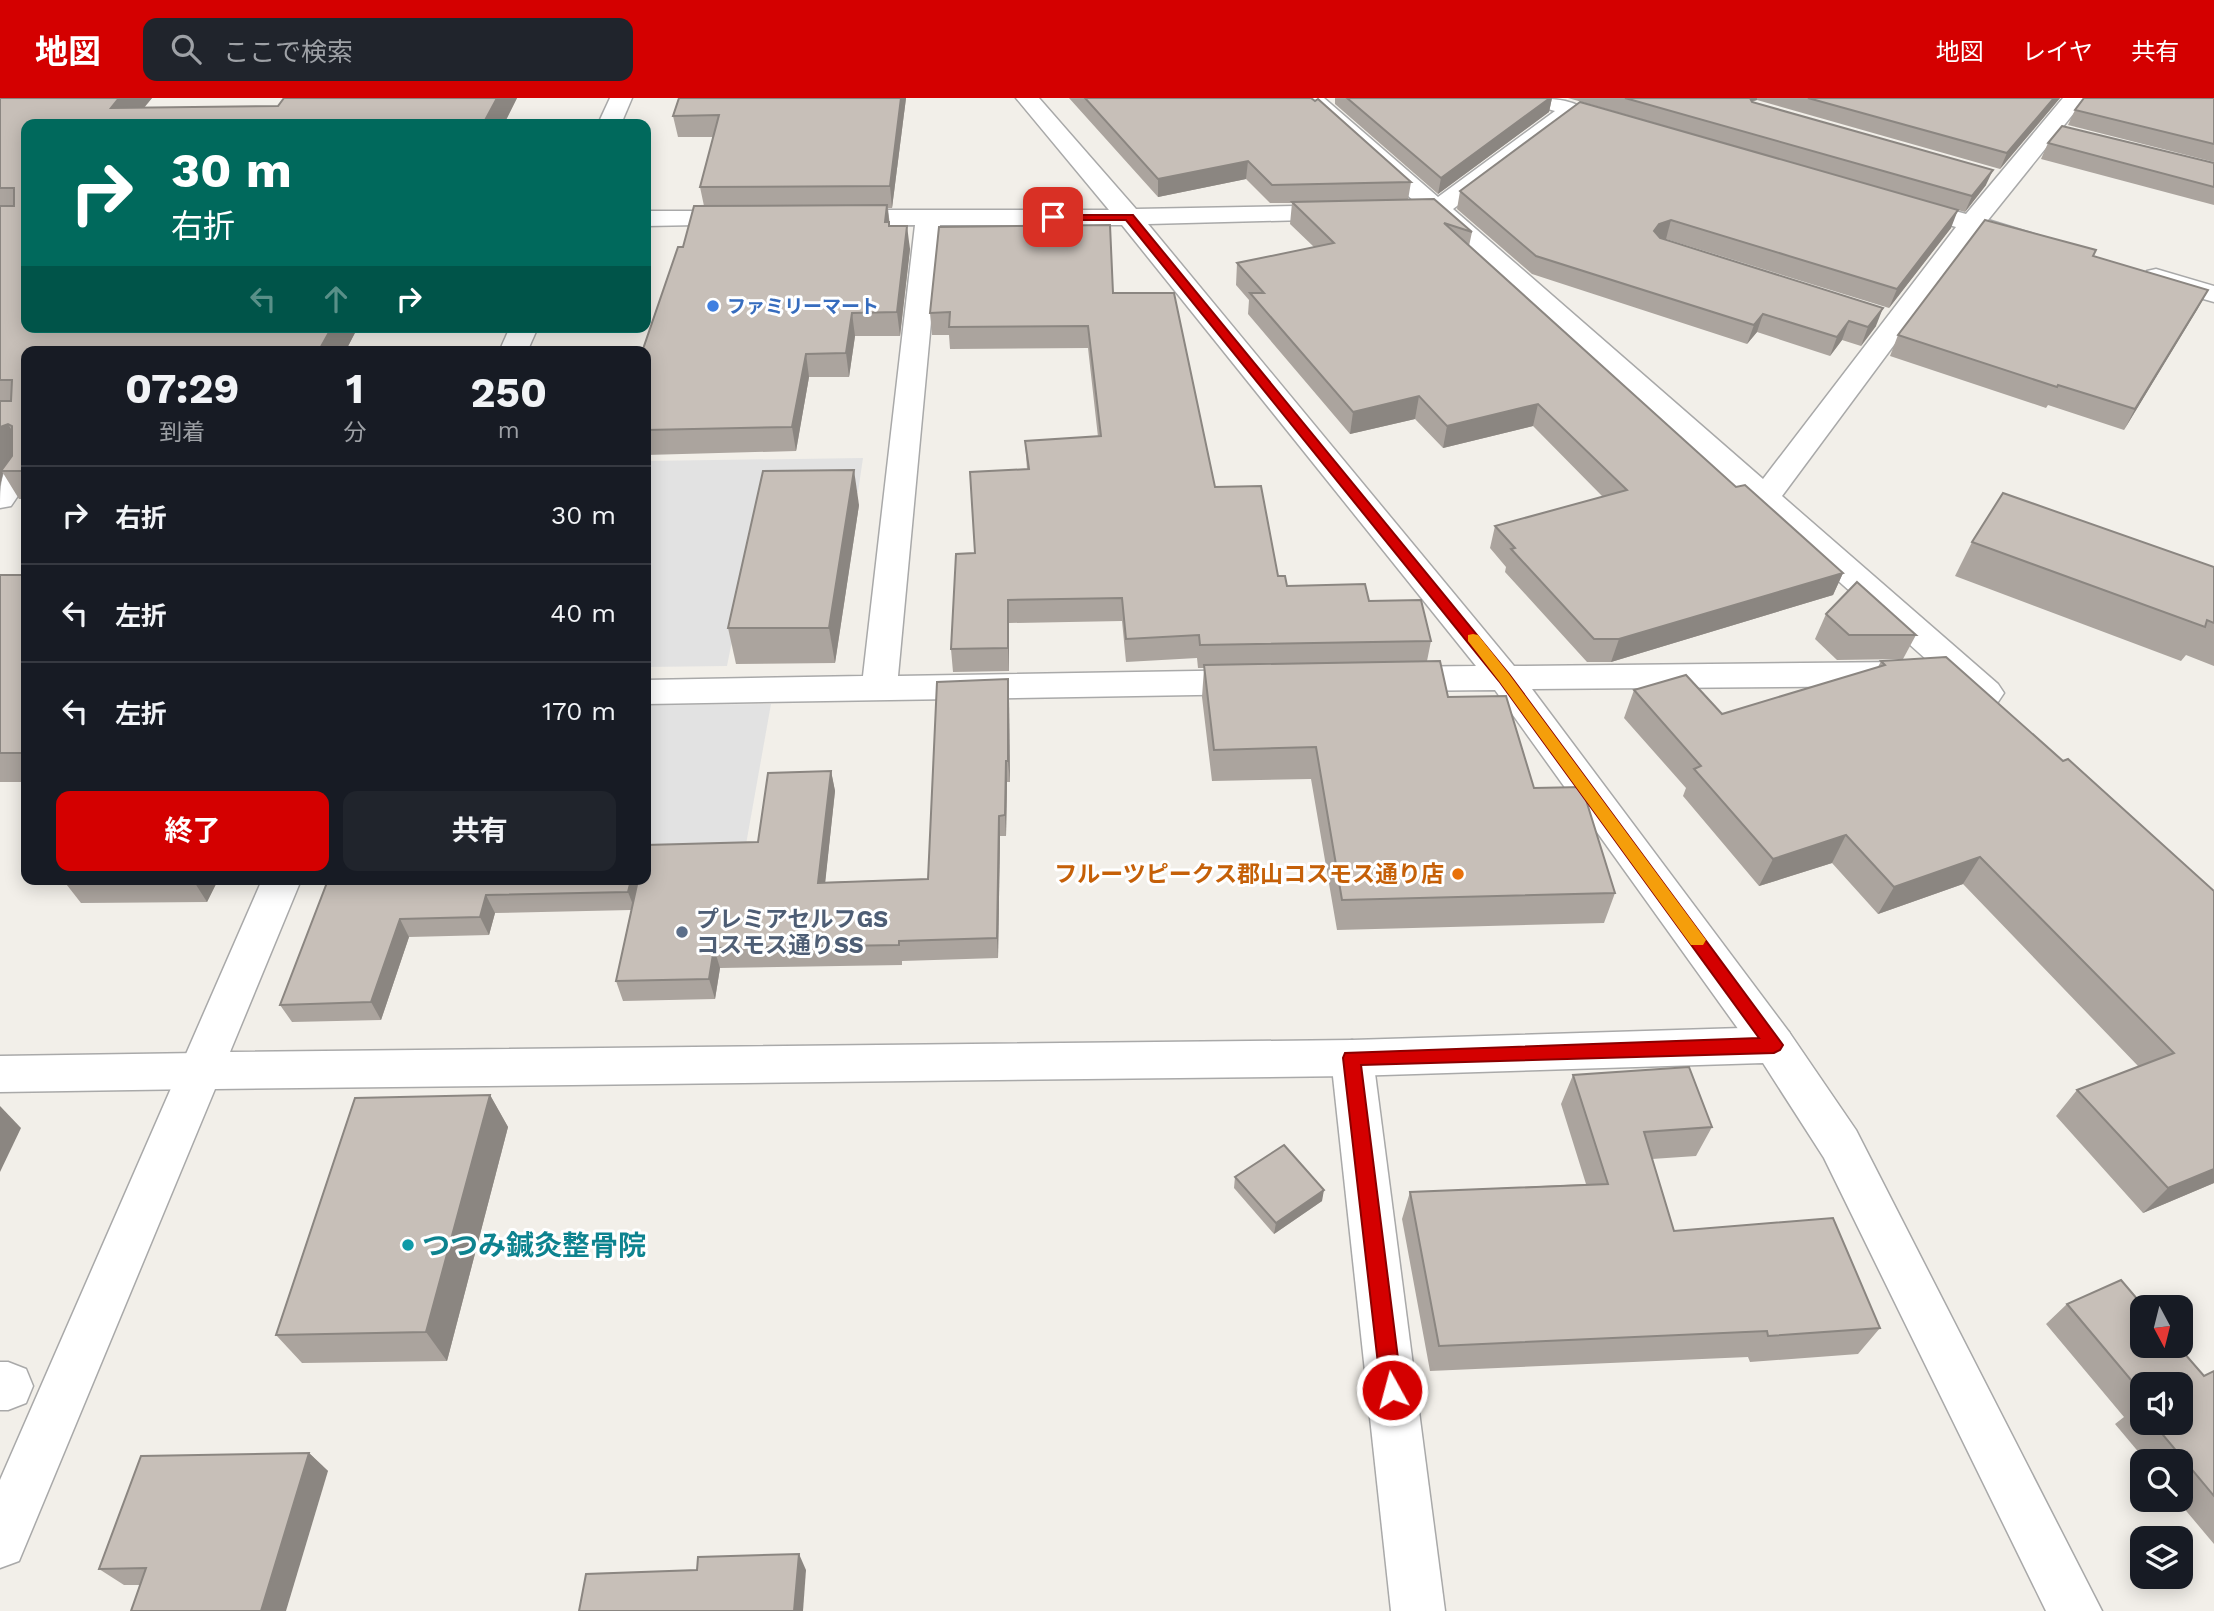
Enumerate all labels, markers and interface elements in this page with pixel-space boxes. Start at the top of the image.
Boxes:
search box [143,18,633,81]
icon: search [167,30,205,68]
text: 地図 [35,32,101,71]
text: ここで検索 [223,37,353,67]
text: 地図 [1936,38,1984,66]
text: レイヤ [2022,38,2093,66]
text: 共有 [2131,38,2179,66]
text: 30 m [171,141,292,199]
icon: right [56,147,147,238]
pin [1023,187,1083,247]
icon: arrive [1034,198,1072,236]
text: 右折 [171,207,235,245]
icon: left [244,280,282,318]
icon: ahead [317,280,355,318]
icon: right [390,280,428,318]
place label: ファミリーマート [727,295,879,318]
marker: ファミリーマート [705,298,721,314]
text: 07:29 [125,364,239,413]
text: 1 [346,364,364,413]
text: 250 [470,368,547,417]
text: m [498,417,520,444]
text: 到着 [159,419,205,446]
text: 分 [343,419,366,446]
icon: right [56,496,94,534]
text: 30 m [551,500,616,530]
text: 右折 [115,503,167,533]
icon: left [56,594,94,632]
text: 40 m [550,598,616,628]
text: 左折 [115,601,167,631]
icon: left [56,692,94,730]
text: 170 m [542,696,616,726]
text: 左折 [115,699,167,729]
button: 終了 [56,791,329,871]
button: 共有 [343,791,616,871]
place label: フルーツピークス郡山コスモス通り店 [1054,861,1444,888]
marker: フルーツピークス郡山コスモス通り店 [1450,866,1466,882]
place label: プレミアセルフGS コスモス通りSS [696,906,888,959]
marker: プレミアセルフGS コスモス通りSS [674,924,690,940]
place label: つつみ鍼灸整骨院 [422,1229,646,1262]
marker: つつみ鍼灸整骨院 [400,1237,416,1253]
north arrow [2130,1295,2193,1358]
map controls [2130,1295,2193,1589]
position arrow [1355,1353,1429,1427]
button: sound [2130,1372,2193,1435]
button: search [2130,1449,2193,1512]
button: layers [2130,1526,2193,1589]

